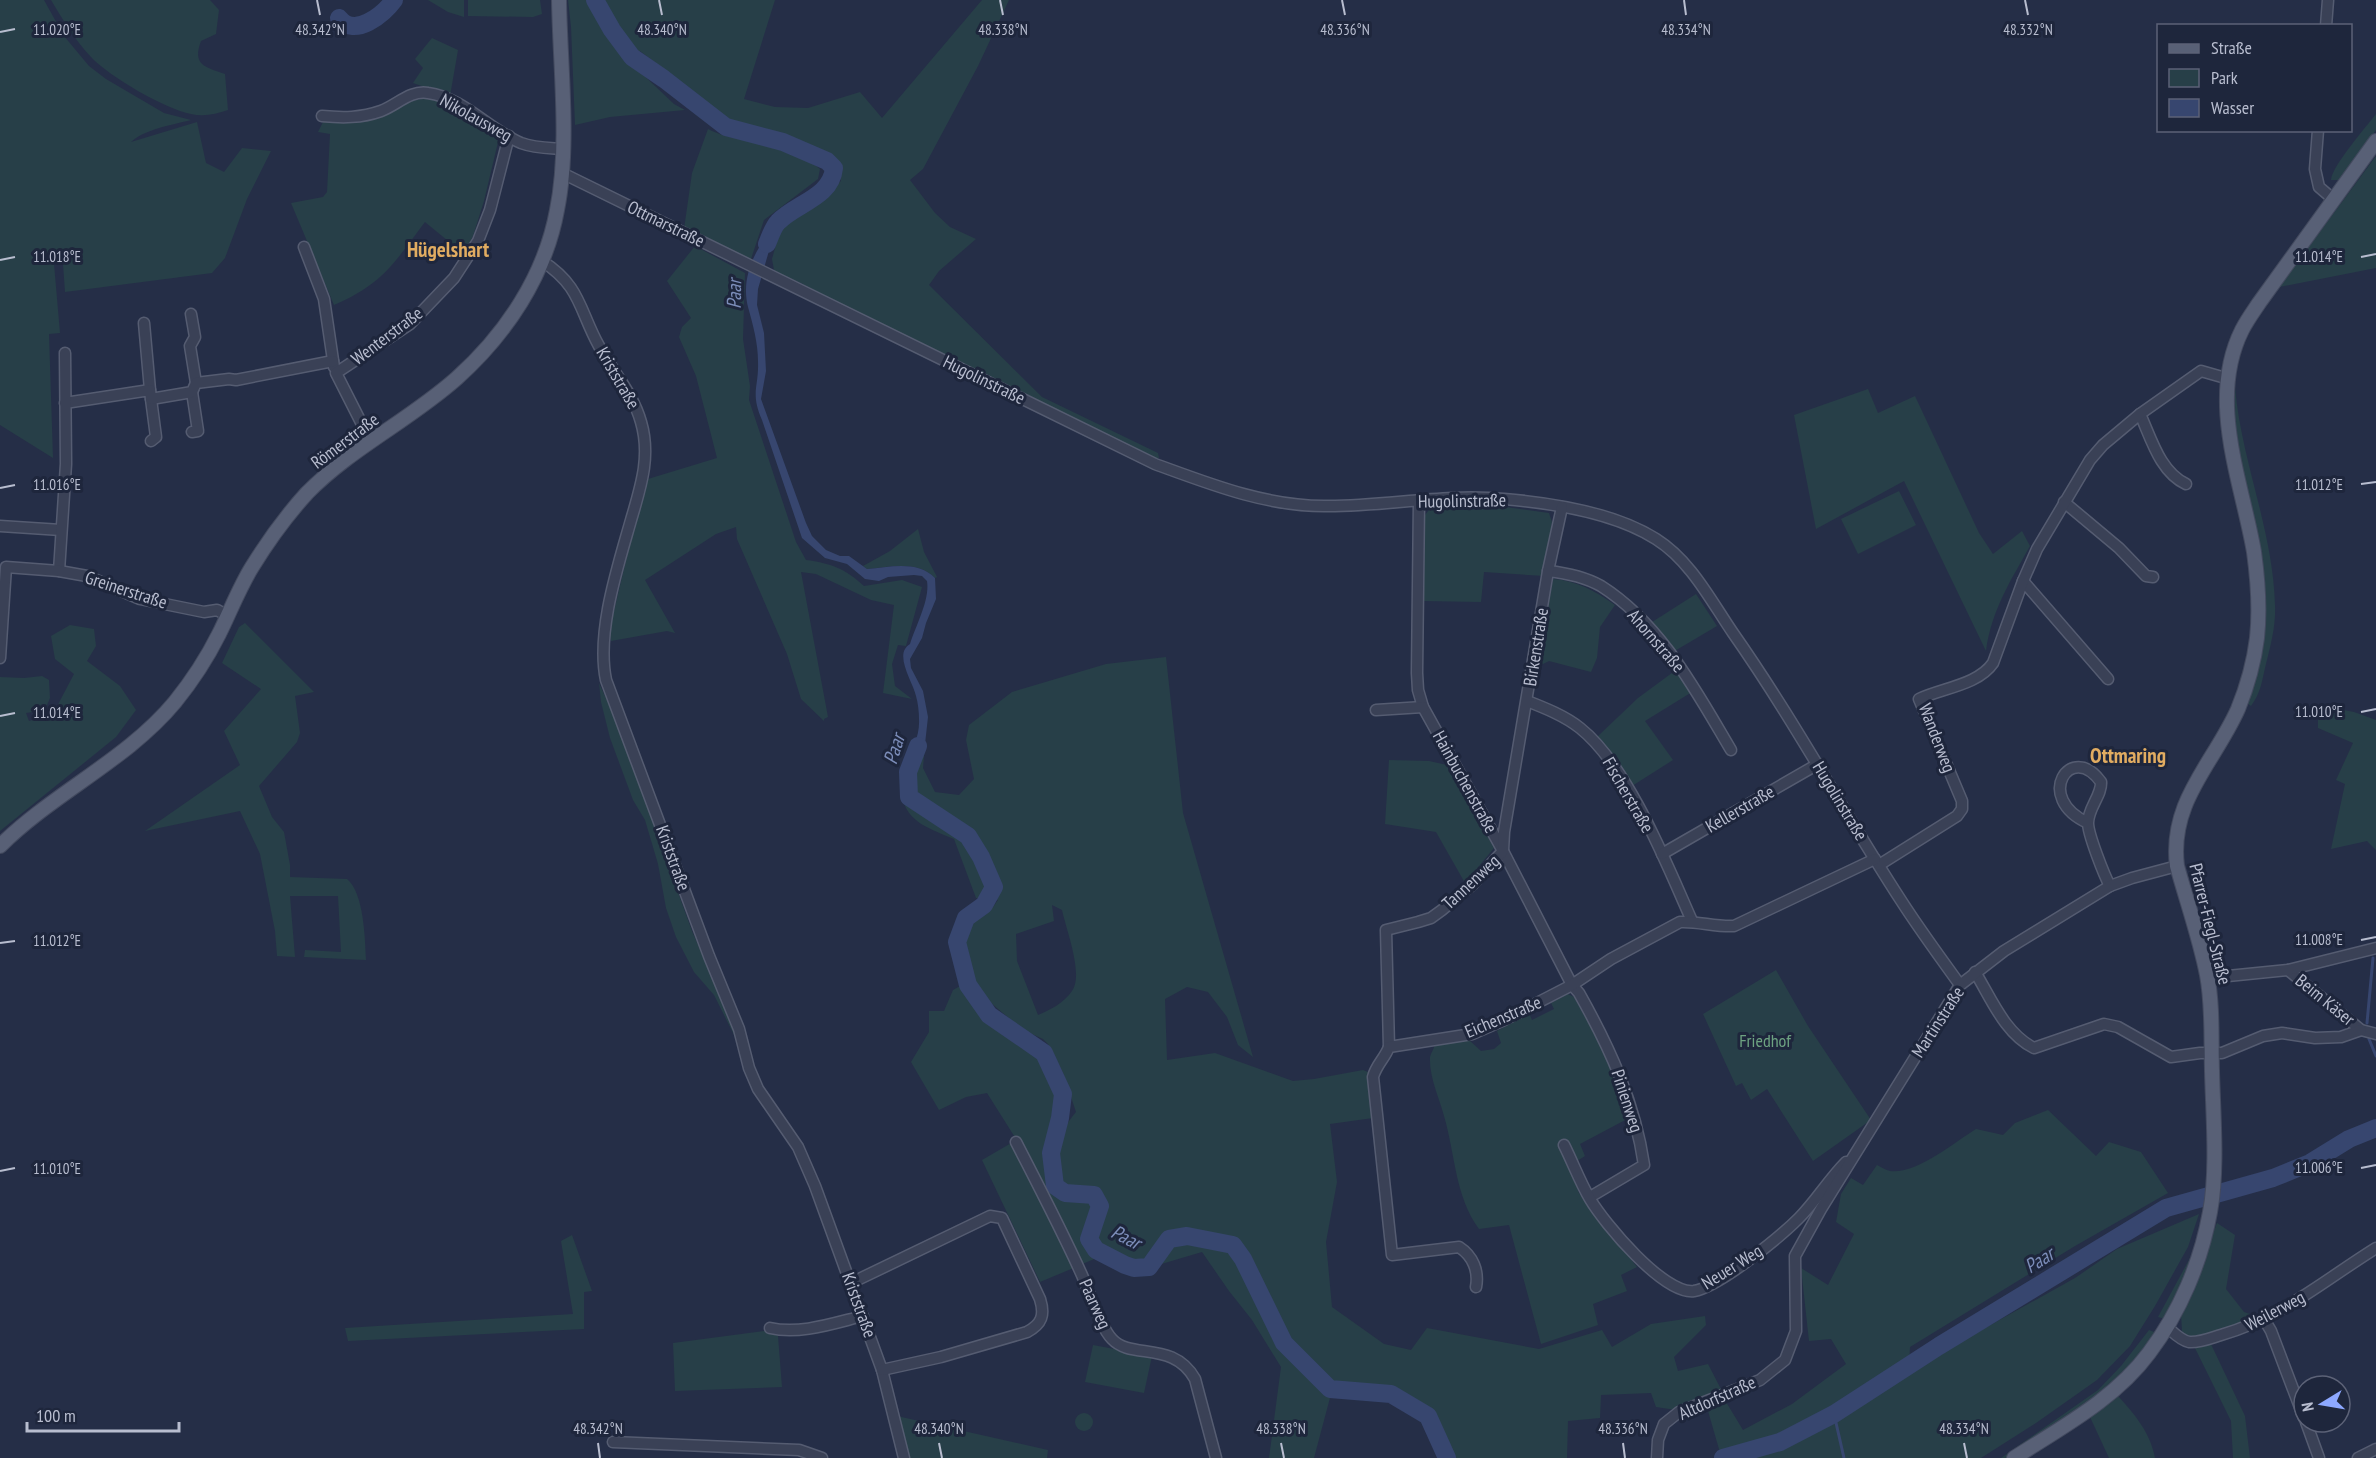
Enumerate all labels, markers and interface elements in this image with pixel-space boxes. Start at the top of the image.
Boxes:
text: 11.020°E [33,20,81,39]
text: 48.342°N [295,20,345,39]
text: 48.340°N [637,20,687,39]
text: 48.338°N [978,20,1028,39]
text: 48.336°N [1320,20,1370,39]
text: 48.334°N [1661,20,1711,39]
text: 48.332°N [2003,20,2053,39]
legend [2157,24,2352,132]
text: Straße [2211,36,2252,59]
text: Park [2211,66,2238,89]
street label: Nikolausweg [436,88,516,147]
text: Wasser [2211,96,2254,119]
street label: Ottmarstraße [624,195,709,252]
district label: Hügelshart [407,236,489,263]
text: 11.018°E [33,247,81,266]
text: 11.014°E [2295,247,2343,266]
water label: Paar [721,276,747,309]
street label: Wenterstraße [346,301,427,370]
street label: Kriststraße [592,343,645,413]
street label: Hugolinstraße [939,350,1029,409]
street label: Römerstraße [306,408,383,474]
text: 11.016°E [33,475,81,494]
text: 11.012°E [2295,475,2343,494]
street label: Hugolinstraße [1418,488,1506,513]
street label: Greinerstraße [82,565,170,614]
street label: Ahornstraße [1623,604,1690,677]
street label: Birkenstraße [1518,606,1553,688]
street label: Wanderweg [1914,700,1961,776]
text: 11.010°E [2295,702,2343,721]
text: 11.014°E [33,703,81,722]
street label: Hainbuchenstraße [1428,727,1503,837]
water label: Paar [877,728,912,767]
district label: Ottmaring [2090,742,2166,769]
street label: Fischerstraße [1598,753,1659,837]
street label: Hugolinstraße [1808,757,1873,845]
street label: Kellerstraße [1701,780,1778,837]
street label: Kriststraße [651,822,696,894]
street label: Tannenweg [1437,849,1504,914]
street label: Pfarrer-Fiegl-Straße [2184,861,2237,987]
text: 11.008°E [2295,930,2343,949]
text: 11.012°E [33,931,81,950]
street label: Beim Käser [2291,969,2360,1031]
street label: Martinstraße [1906,982,1969,1062]
street label: Eichenstraße [1461,990,1544,1043]
park label: Friedhof [1739,1029,1792,1052]
street label: Pinienweg [1607,1067,1648,1135]
text: 11.006°E [2295,1158,2343,1177]
text: 11.010°E [33,1159,81,1178]
water label: Paar [1107,1219,1147,1257]
street label: Neuer Weg [1697,1239,1766,1294]
water label: Paar [2019,1240,2061,1279]
street label: Kriststraße [837,1269,882,1341]
street label: Paarweg [1074,1275,1117,1332]
street label: Weilerweg [2241,1285,2309,1336]
street label: Altdorfstraße [1675,1370,1759,1425]
north arrow [2292,1374,2352,1434]
scale bar [27,1395,178,1433]
text: N [2297,1401,2318,1413]
text: 100 m [36,1404,76,1427]
text: 48.342°N [573,1419,623,1438]
text: 48.340°N [914,1419,964,1438]
text: 48.338°N [1256,1419,1306,1438]
text: 48.336°N [1598,1419,1648,1438]
text: 48.334°N [1939,1419,1989,1438]

